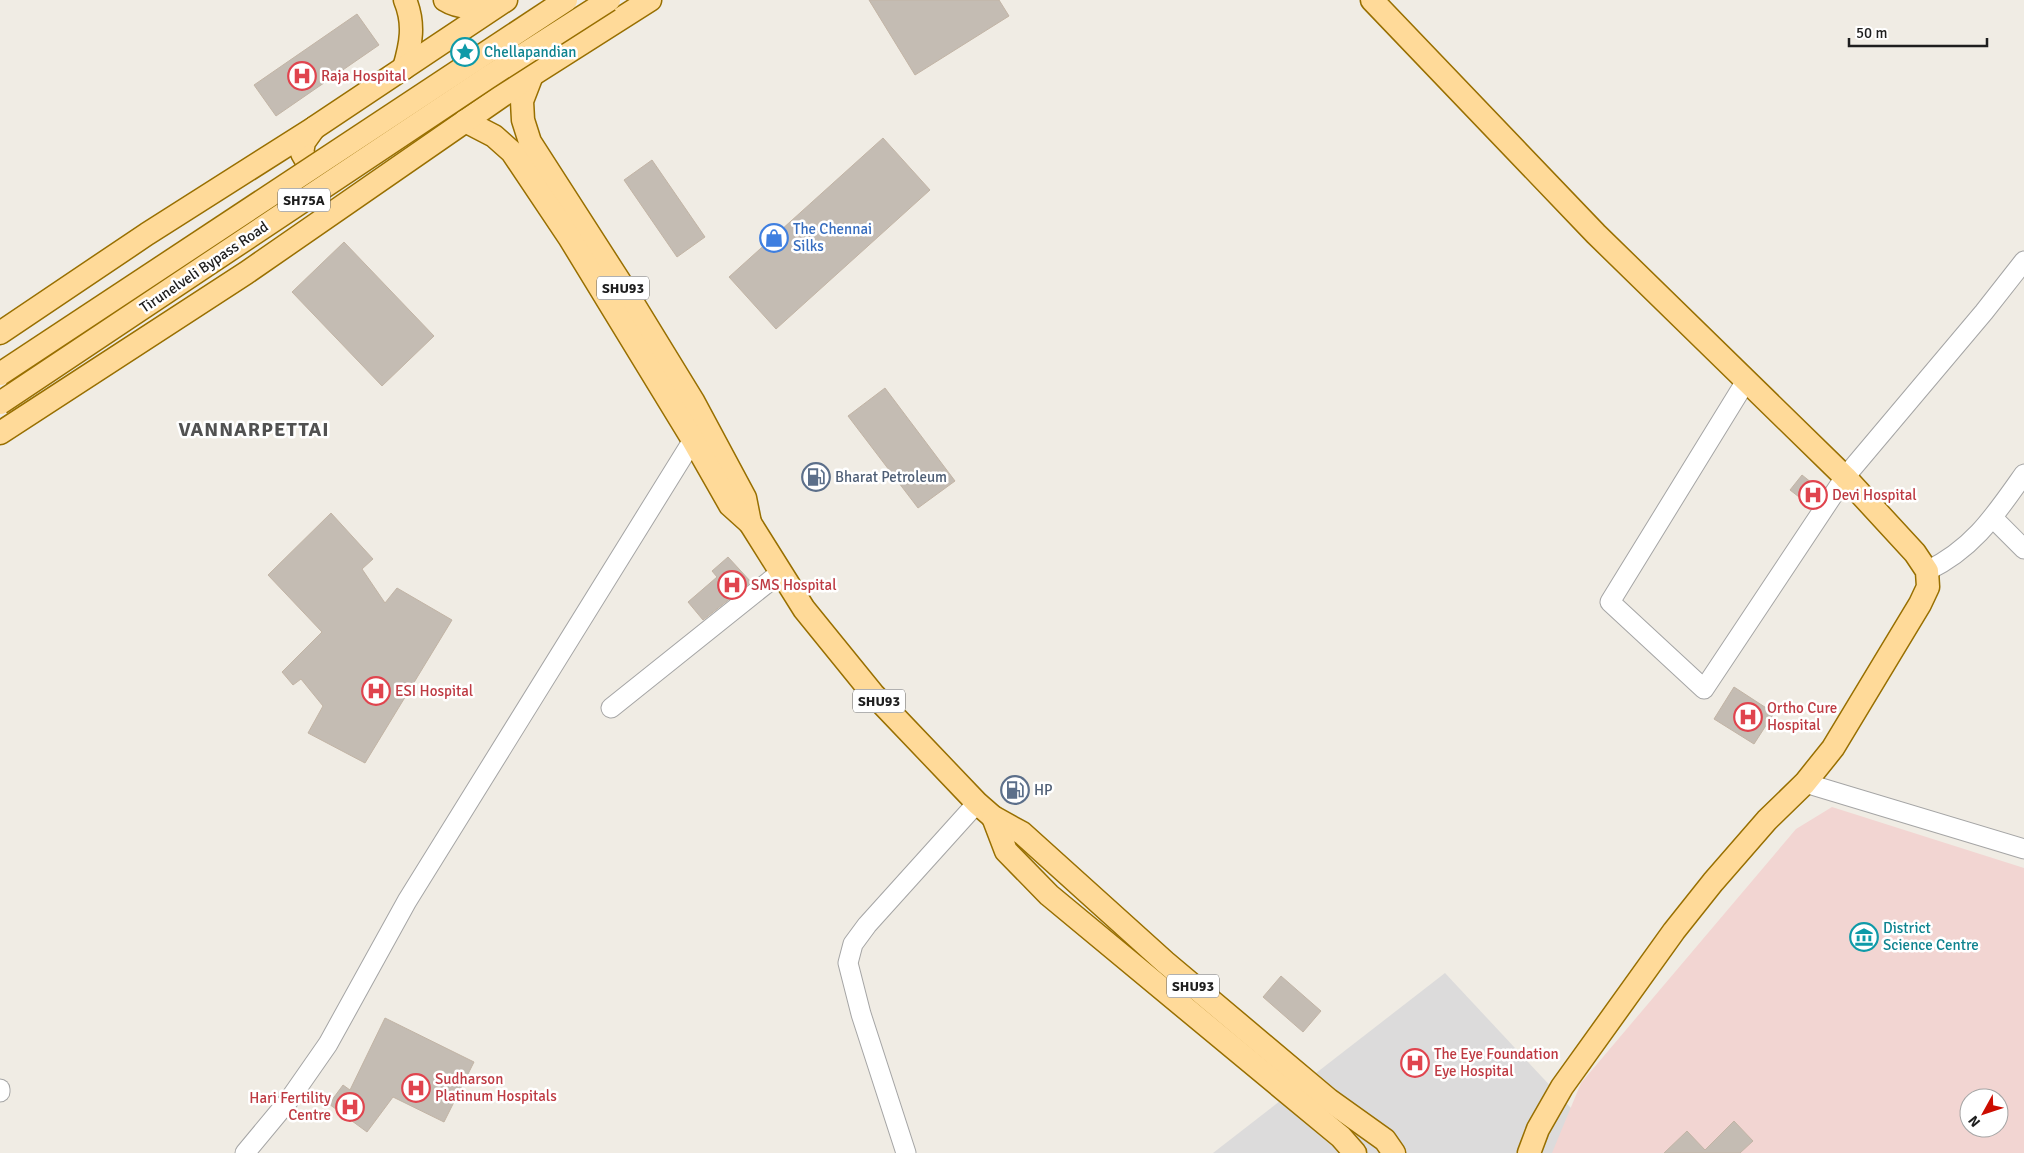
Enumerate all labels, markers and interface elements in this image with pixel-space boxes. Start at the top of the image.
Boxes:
scale bar [1849,15,1986,47]
text: 50 m [1856,24,1887,42]
place icon: Chellapandian [450,37,480,67]
place label: Chellapandian [484,43,577,61]
hospital icon: Raja Hospital [287,61,317,91]
place label: Raja Hospital [321,67,406,85]
road number: SH75A [278,188,330,212]
street label: Tirunelveli Bypass Road [136,217,272,317]
place label: The Chennai Silks [793,220,872,255]
shop icon: The Chennai Silks [759,223,789,253]
road number: SHU93 [597,276,649,300]
district label: VANNARPETTAI [178,417,330,442]
fuel station icon: Bharat Petroleum [801,462,831,492]
place label: Bharat Petroleum [835,468,947,486]
hospital icon: Devi Hospital [1798,480,1828,510]
place label: Devi Hospital [1832,486,1917,504]
hospital icon: SMS Hospital [717,570,747,600]
place label: SMS Hospital [751,576,837,594]
hospital icon: ESI Hospital [361,676,391,706]
place label: ESI Hospital [395,682,473,700]
road number: SHU93 [853,689,905,712]
place label: Ortho Cure Hospital [1767,699,1837,734]
hospital icon: Ortho Cure Hospital [1733,702,1763,732]
fuel station icon: HP [1000,775,1030,805]
place label: HP [1034,781,1053,799]
place label: District Science Centre [1883,919,1979,954]
museum icon: District Science Centre [1849,922,1879,952]
road number: SHU93 [1167,974,1219,998]
place label: The Eye Foundation Eye Hospital [1434,1045,1559,1080]
hospital icon: The Eye Foundation Eye Hospital [1400,1048,1430,1078]
place label: Sudharson Platinum Hospitals [435,1070,557,1105]
hospital icon: Sudharson Platinum Hospitals [401,1073,431,1103]
north arrow [1959,1088,2009,1138]
place label: Hari Fertility Centre [249,1089,331,1124]
hospital icon: Hari Fertility Centre [335,1092,365,1122]
text: N [1965,1112,1984,1130]

